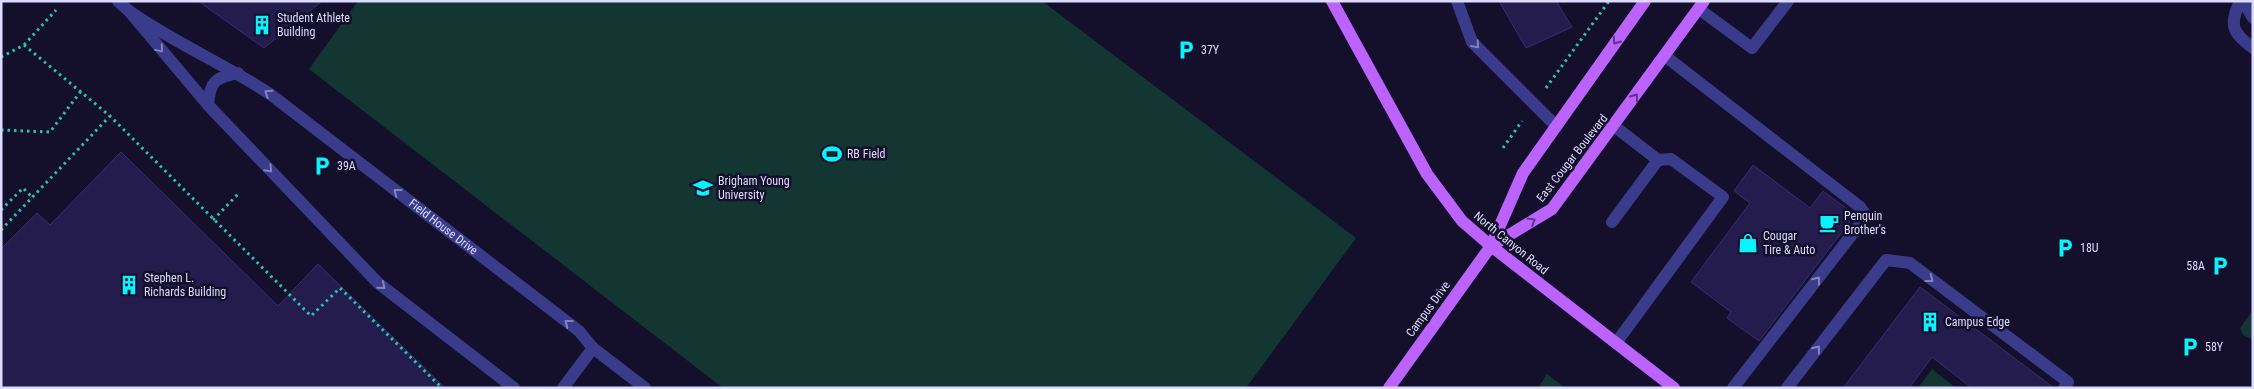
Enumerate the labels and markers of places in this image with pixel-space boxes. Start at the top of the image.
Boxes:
place label: Student Athlete Building [277,11,350,39]
building icon: Student Athlete Building [251,14,273,36]
parking icon: 37Y [1175,39,1197,61]
place label: 37Y [1201,43,1220,57]
sports icon: RB Field [821,143,843,165]
place label: RB Field [847,147,886,161]
parking icon: 39A [311,155,333,177]
place label: 39A [337,159,356,173]
place label: Brigham Young University [718,174,790,202]
school or university icon: Brigham Young University [692,177,714,199]
place label: Penguin Brother's [1844,209,1886,237]
cafe icon: Penguin Brother's [1818,212,1840,234]
place label: Cougar Tire & Auto [1763,229,1815,257]
shop icon: Cougar Tire & Auto [1737,232,1759,254]
parking icon: 18U [2054,237,2076,259]
place label: 18U [2080,241,2099,255]
parking icon: 58A [2209,255,2231,277]
place label: 58A [2186,259,2205,273]
place label: Stephen L. Richards Building [144,271,226,299]
building icon: Stephen L. Richards Building [118,274,140,296]
building icon: Campus Edge [1919,311,1941,333]
place label: Campus Edge [1945,315,2010,329]
parking icon: 58Y [2179,336,2201,358]
place label: 58Y [2205,340,2224,354]

